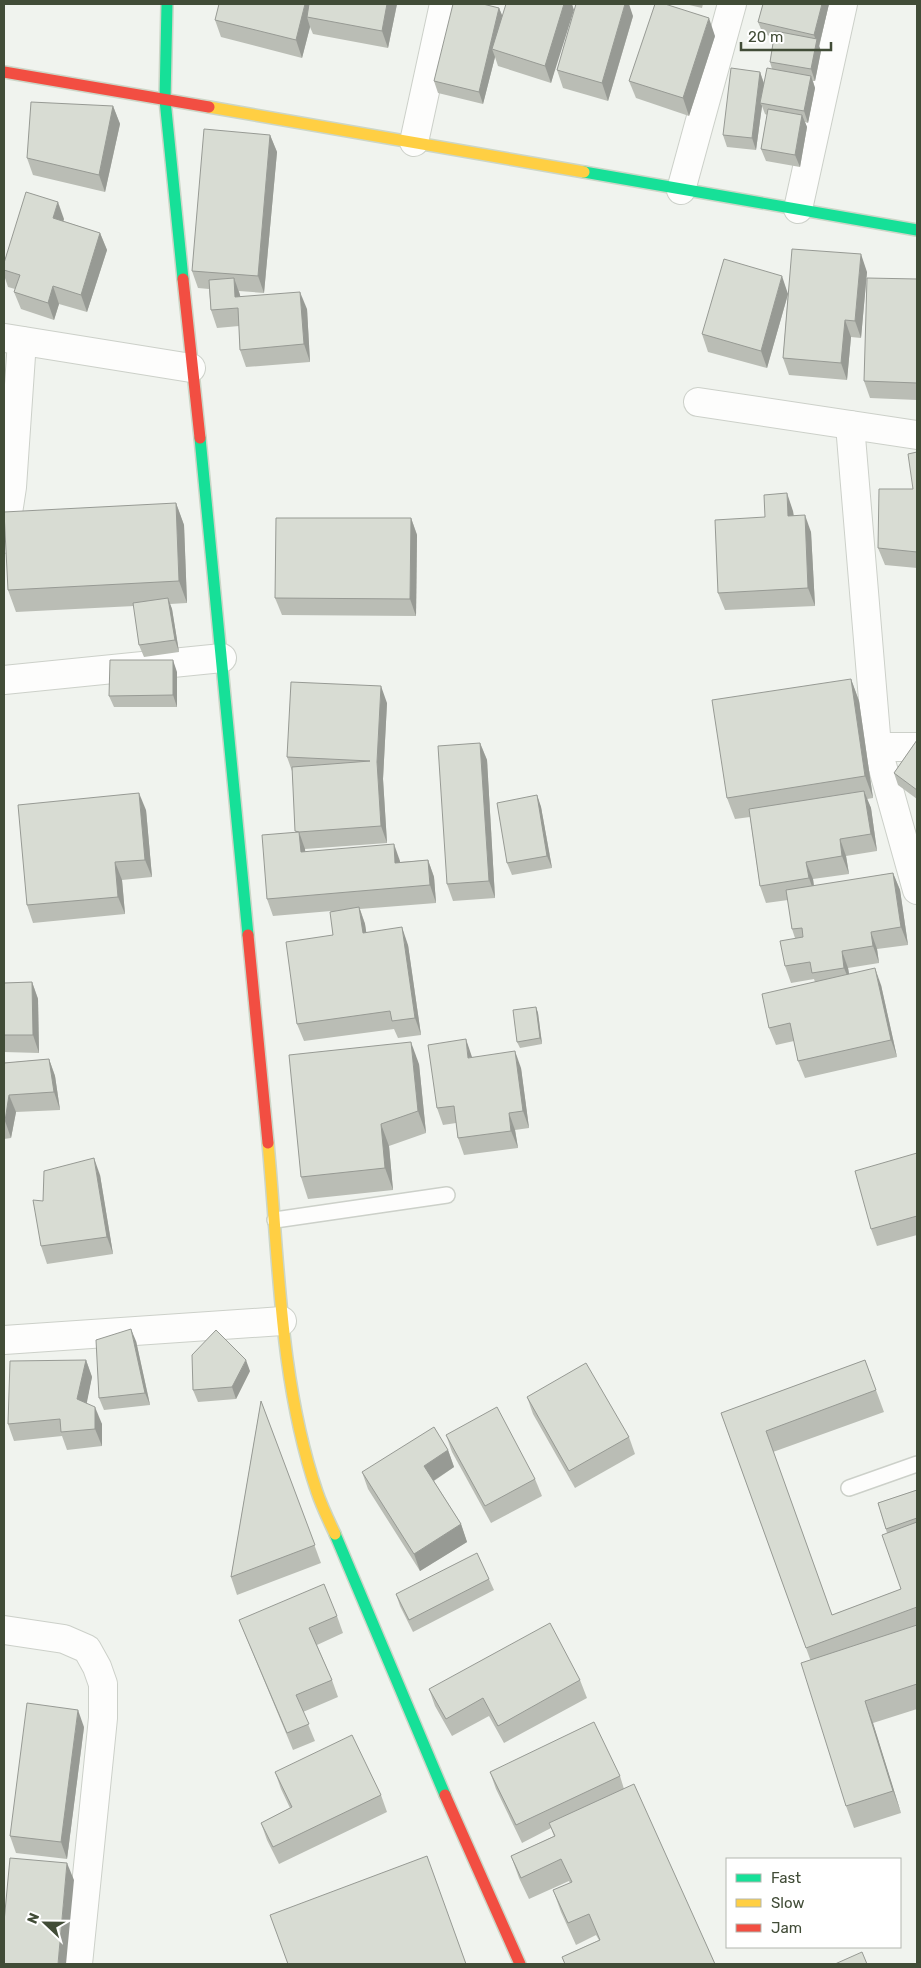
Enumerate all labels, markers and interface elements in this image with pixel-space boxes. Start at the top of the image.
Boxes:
scale bar [741,20,831,52]
text: 20 m [748,28,783,46]
legend [726,1858,901,1948]
text: Fast [771,1869,801,1887]
text: Slow [771,1894,804,1912]
north arrow [20,1898,70,1948]
text: N [24,1910,43,1926]
text: Jam [771,1919,802,1937]

